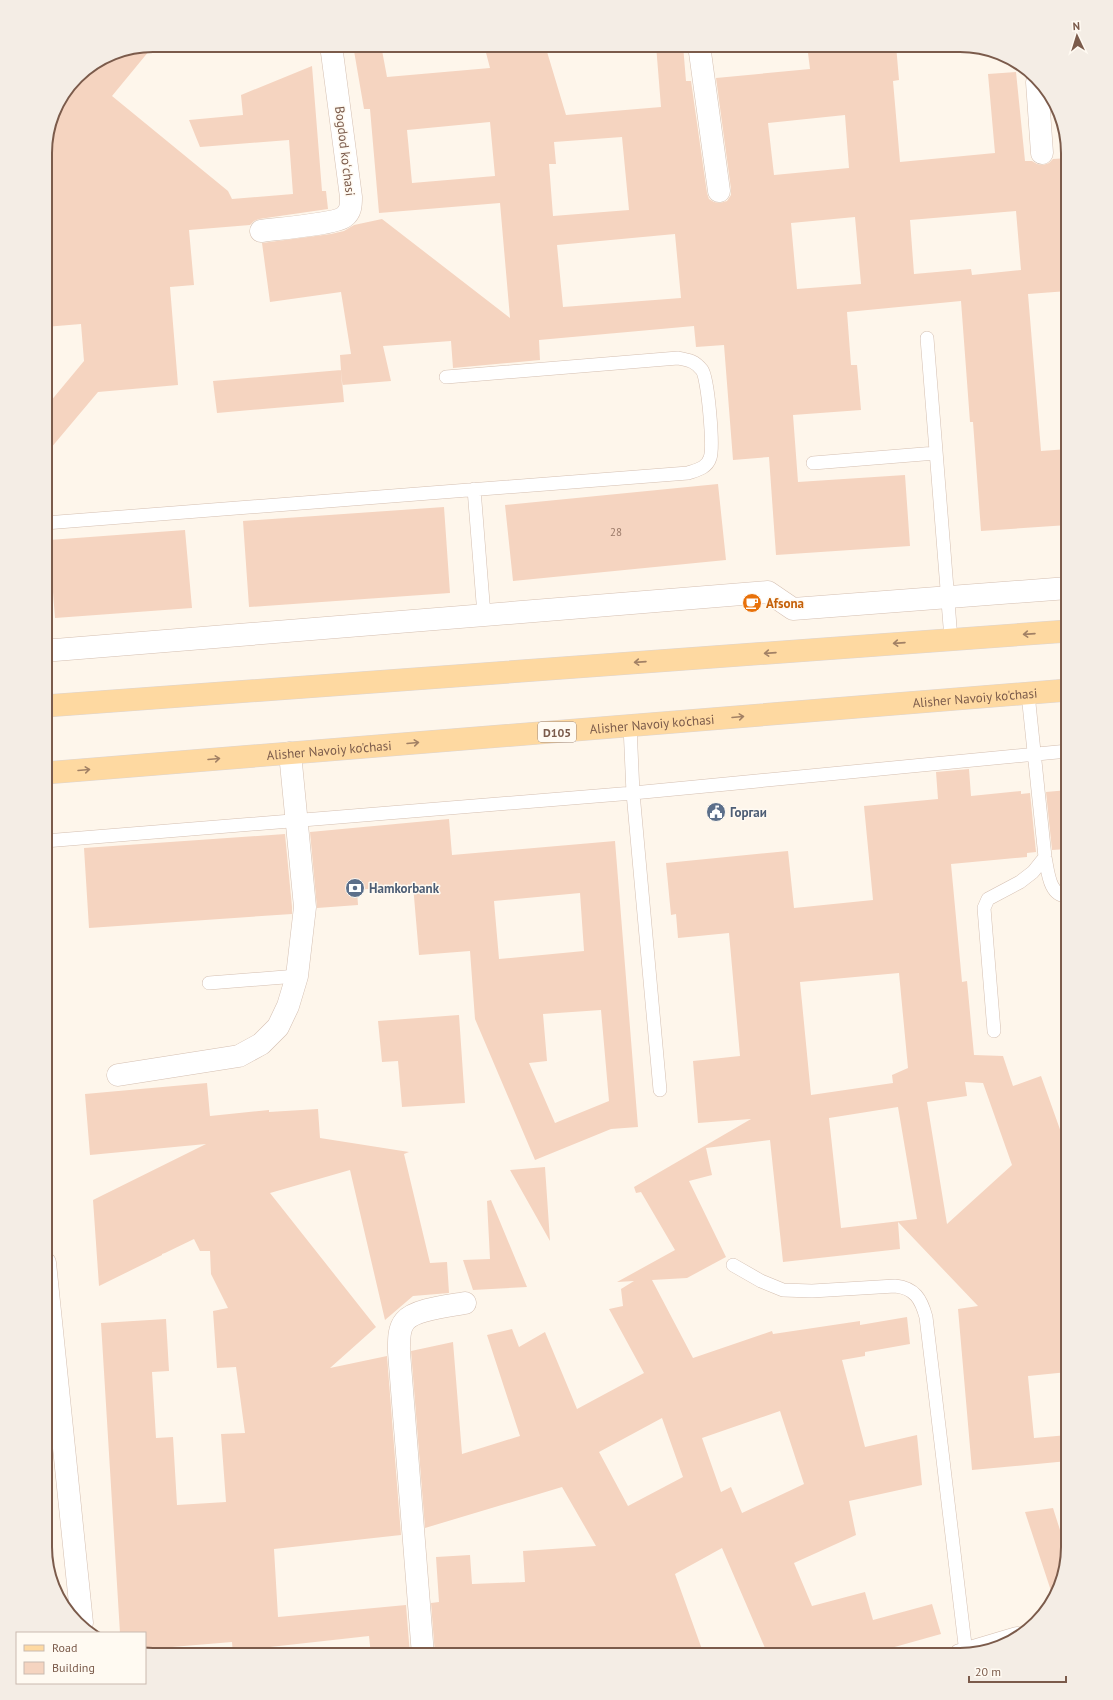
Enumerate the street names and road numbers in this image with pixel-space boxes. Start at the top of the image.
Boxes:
street label: Bogdod koʻchasi [331,105,359,197]
street label: Alisher Navoiy ko'chasi [912,684,1038,711]
street label: Alisher Navoiy ko'chasi [589,710,715,737]
road number: D105 [538,722,576,742]
street label: Alisher Navoiy ko'chasi [266,736,392,763]

